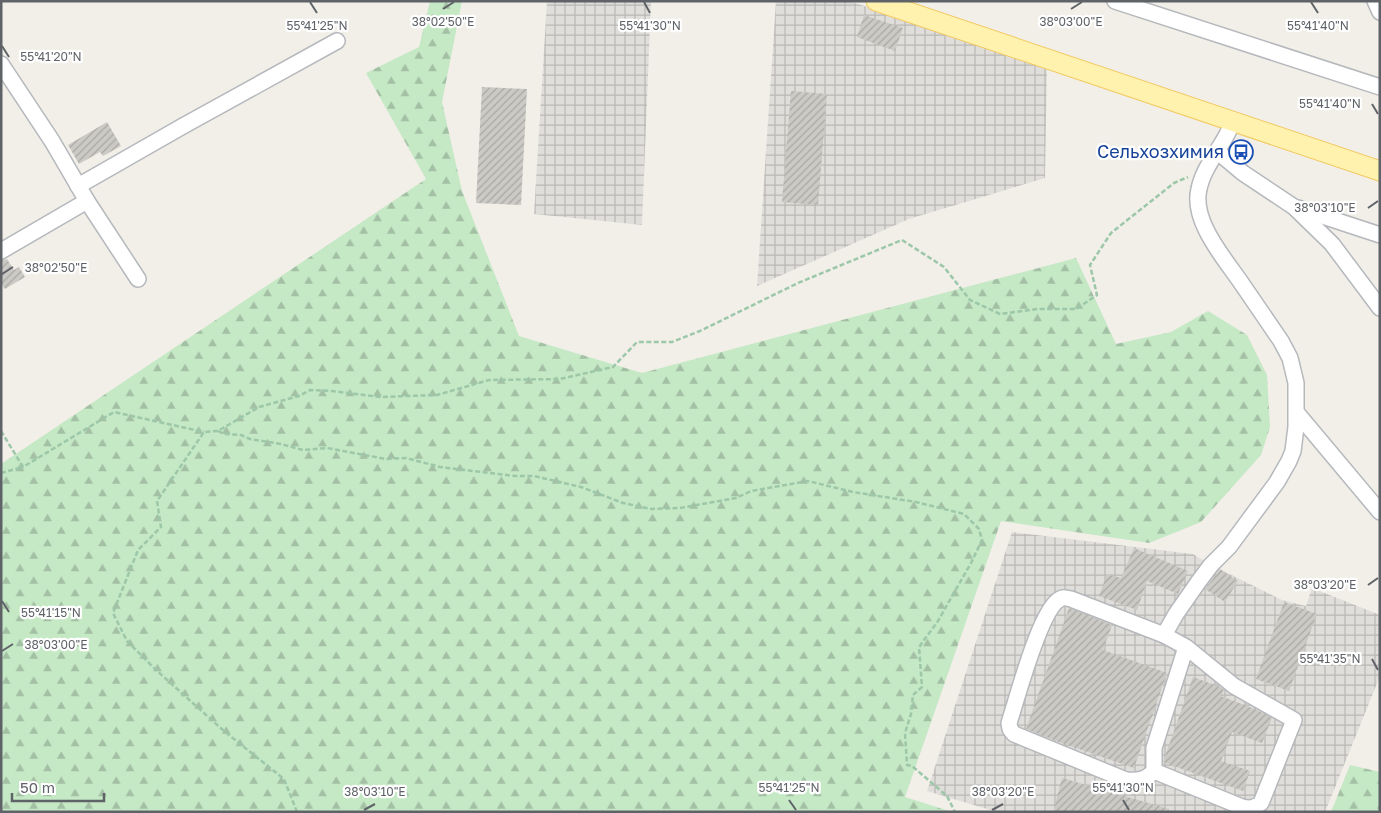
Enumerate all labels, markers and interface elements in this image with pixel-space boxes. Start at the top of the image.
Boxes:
text: 38°02'50"E [412,14,474,29]
text: 38°03'00"E [1039,14,1103,29]
text: 55°41'25"N [286,18,348,33]
text: 55°41'30"N [619,18,681,33]
text: 55°41'40"N [1287,18,1349,33]
text: 55°41'20"N [20,49,82,64]
text: 55°41'40"N [1299,96,1361,111]
bus stop icon: Сельхозхимия [1228,139,1254,165]
place label: Сельхозхимия [1097,140,1224,162]
text: 38°03'10"E [1294,200,1356,215]
text: 38°02'50"E [25,260,87,275]
text: 38°03'20"E [1294,577,1356,592]
text: 55°41'15"N [21,605,81,620]
text: 38°03'00"E [24,637,88,652]
text: 55°41'35"N [1299,651,1361,666]
scale bar [12,770,105,802]
text: 50 m [20,778,55,796]
text: 55°41'25"N [758,780,820,795]
text: 55°41'30"N [1092,780,1154,795]
text: 38°03'10"E [344,784,406,799]
text: 38°03'20"E [972,784,1034,799]

